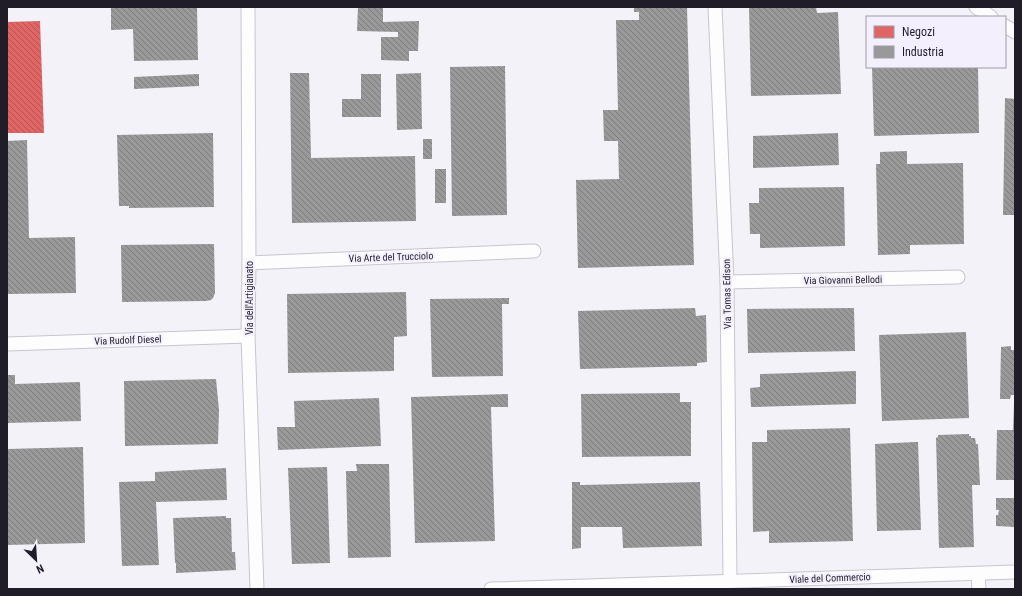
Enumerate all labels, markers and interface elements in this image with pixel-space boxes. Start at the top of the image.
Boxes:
legend [866,16,1006,68]
text: Negozi [902,25,935,39]
text: Industria [902,45,944,59]
street label: Via Arte del Trucciolo [349,250,433,264]
street label: Via Tomas Edison [721,259,733,329]
street label: Via dell'Artigianato [244,261,255,335]
street label: Via Giovanni Bellodi [804,274,882,286]
street label: Via Rudolf Diesel [94,333,162,347]
north arrow [16,540,56,580]
text: N [34,561,46,576]
street label: Viale del Commercio [789,571,871,585]

